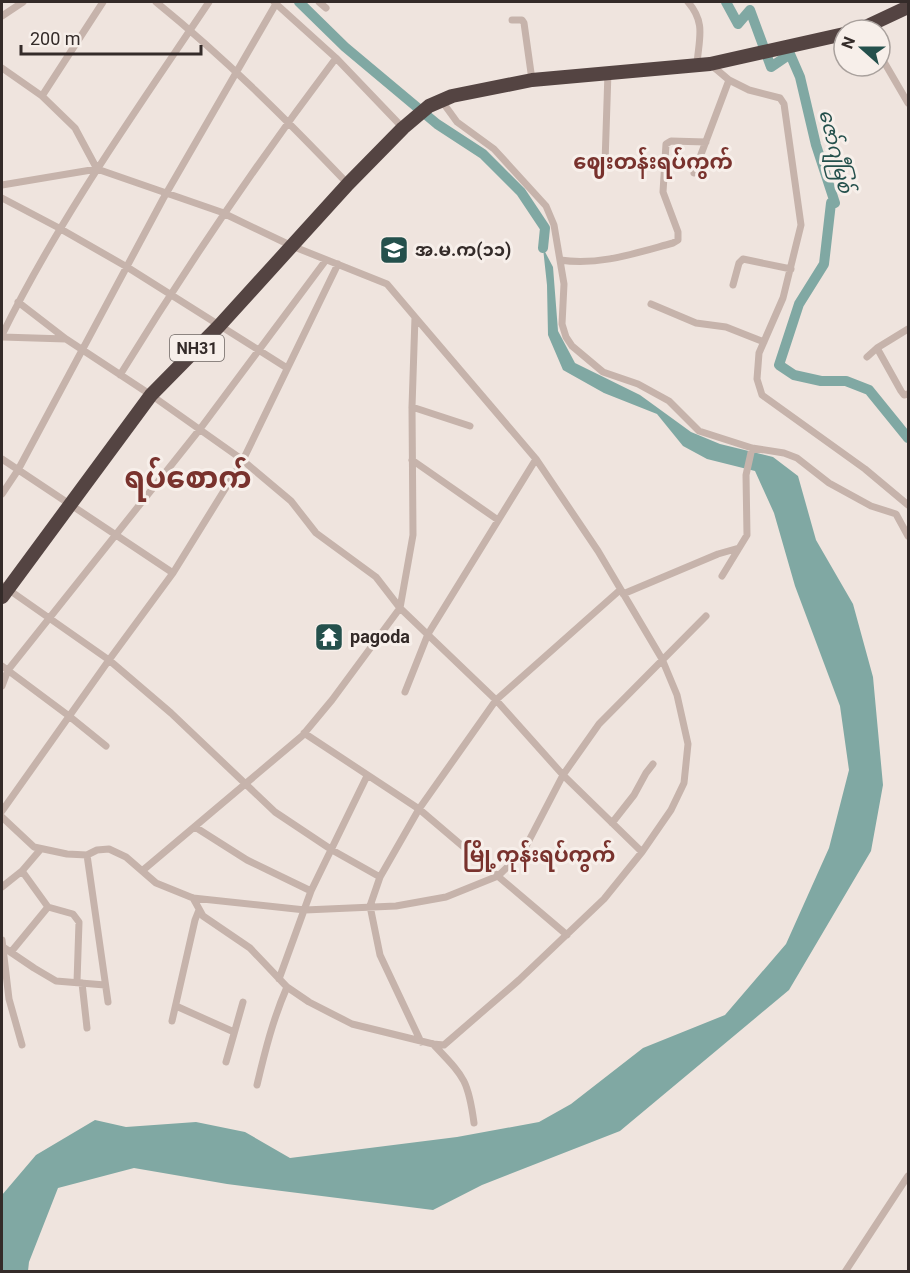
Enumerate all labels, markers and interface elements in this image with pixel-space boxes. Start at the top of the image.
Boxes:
scale bar [21,18,201,56]
north arrow [832,18,892,78]
text: 200 m [30,28,81,49]
text: N [838,34,859,51]
water label: ဇော်ဂျီမြစ် [809,106,860,198]
district label: ဈေးတန်းရပ်ကွက် [573,146,733,179]
school or university icon: အ.မ.က(၁၁) [378,234,410,266]
place label: အ.မ.က(၁၁) [415,239,511,261]
road number: NH31 [170,335,224,361]
district label: ရပ်စောက် [124,457,252,502]
temple icon: pagoda [313,621,345,653]
place label: pagoda [350,626,410,647]
district label: မြို့ကုန်းရပ်ကွက် [463,839,615,872]

